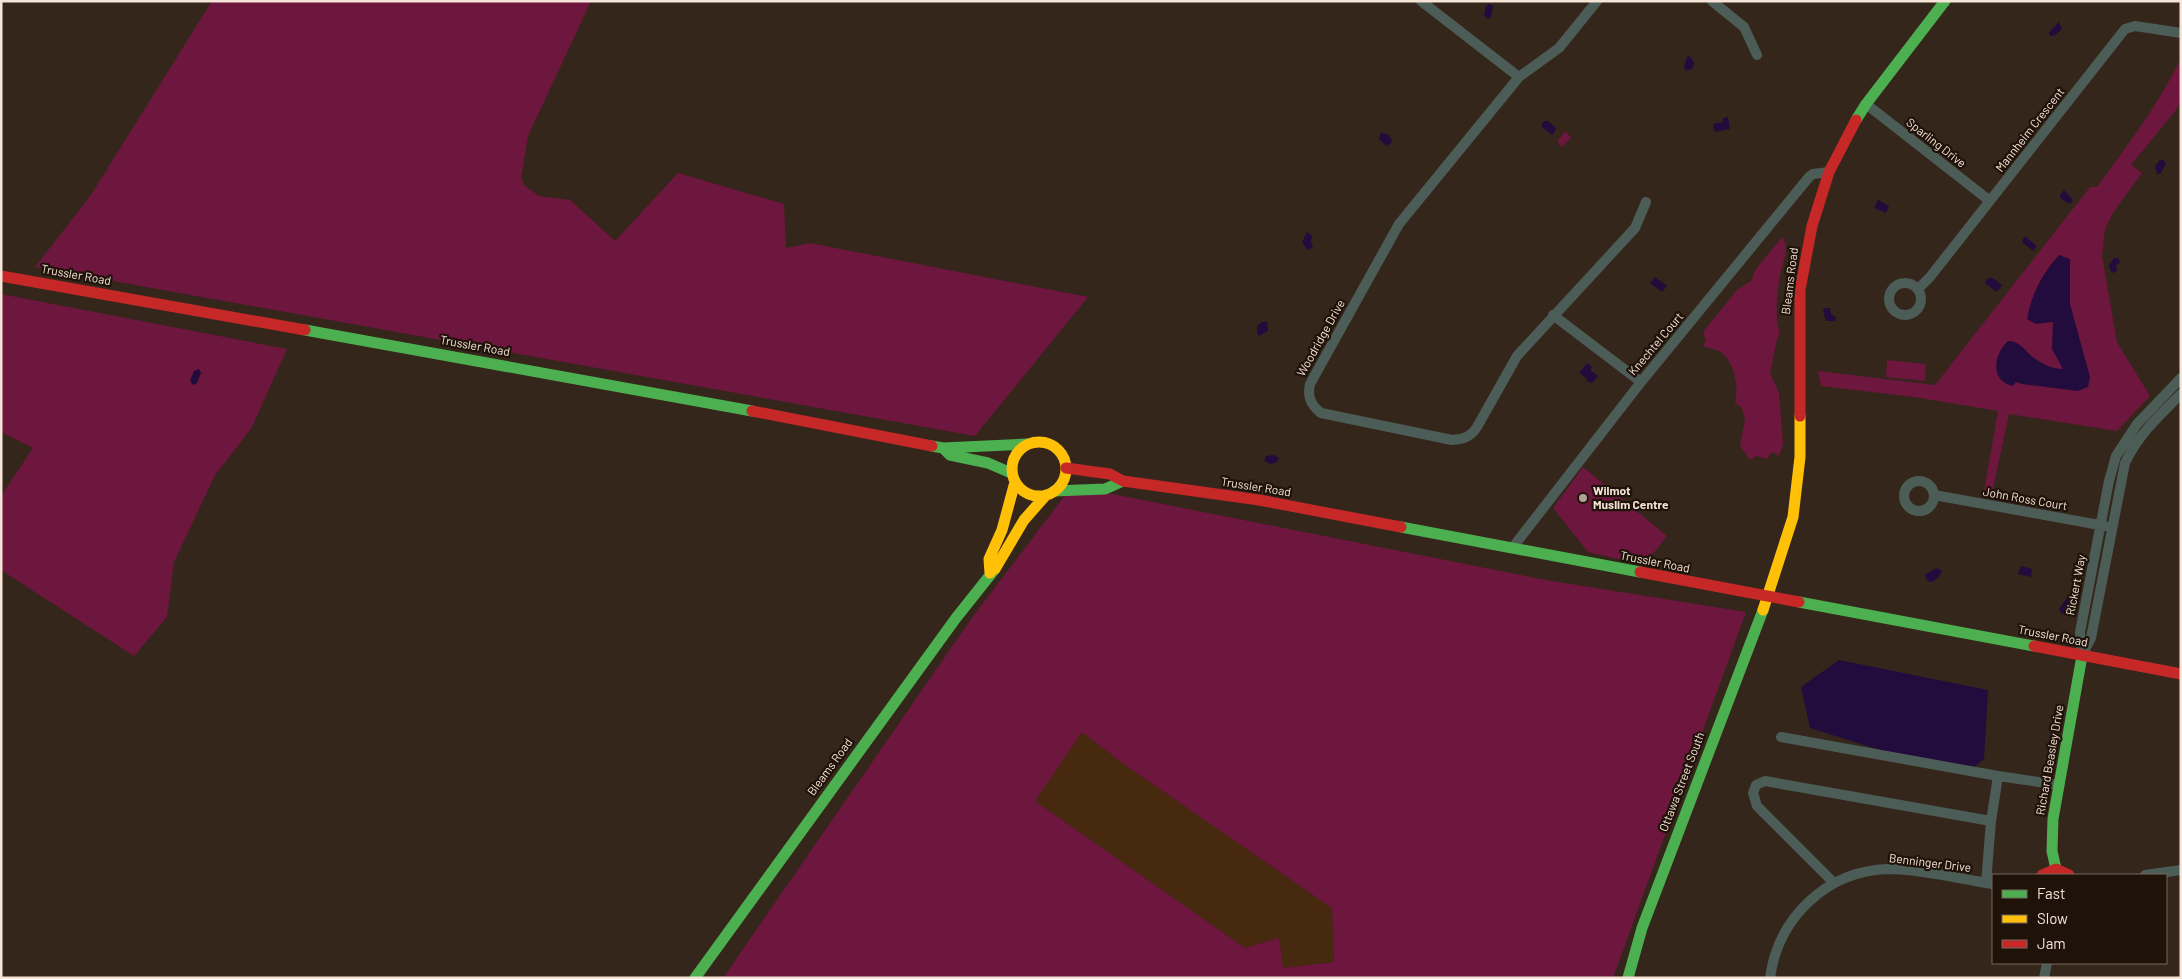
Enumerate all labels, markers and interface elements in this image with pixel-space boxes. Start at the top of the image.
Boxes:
street label: Mannheim Crescent [1992,85,2066,174]
street label: Sparling Drive [1904,115,1969,170]
street label: Bleams Road [1778,247,1800,315]
street label: Trussler Road [40,261,112,287]
street label: Woodridge Drive [1293,297,1347,378]
street label: Knechtel Court [1625,309,1686,378]
street label: Trussler Road [439,332,511,358]
street label: Trussler Road [1220,474,1292,498]
place label: Wilmot Muslim Centre [1593,483,1669,511]
street label: John Ross Court [1982,484,2069,512]
marker: Wilmot Muslim Centre [1577,492,1589,504]
street label: Trussler Road [1619,547,1691,575]
street label: Rickert Way [2062,553,2088,616]
street label: Trussler Road [2017,621,2089,649]
street label: Richard Beasley Drive [2032,703,2066,816]
street label: Ottawa Street South [1656,730,1706,833]
street label: Bleams Road [804,735,855,798]
street label: Benninger Drive [1888,850,1972,874]
legend [1992,874,2167,964]
text: Fast [2037,884,2065,902]
text: Slow [2037,909,2068,927]
text: Jam [2037,934,2066,952]

